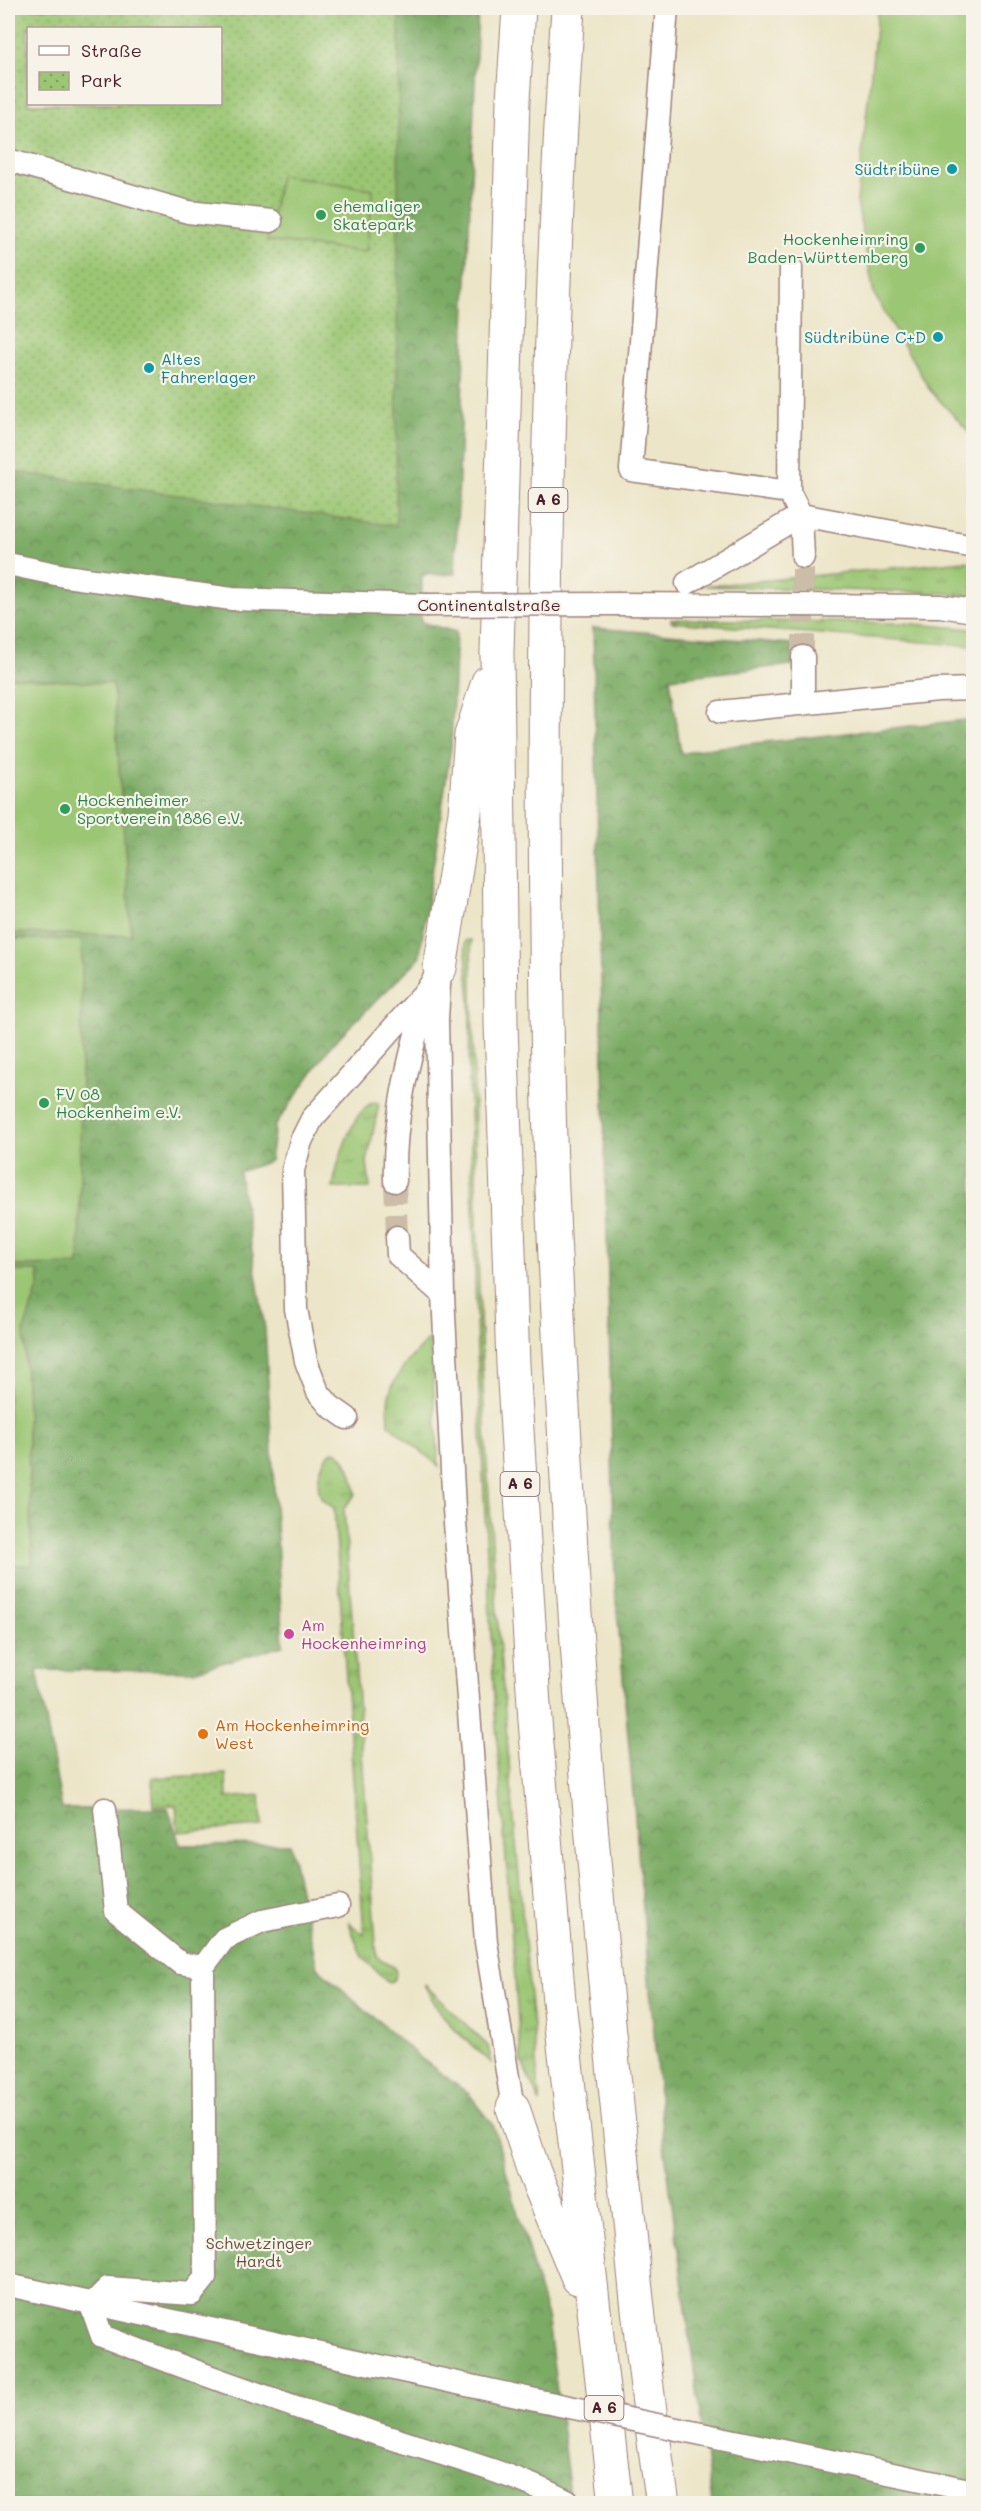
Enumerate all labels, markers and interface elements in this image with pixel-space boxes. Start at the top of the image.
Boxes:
legend [27,27,222,105]
text: Straße [81,38,142,62]
text: Park [81,68,122,92]
place label: Südtribüne [854,158,940,179]
marker: Südtribüne [945,162,959,176]
place label: ehemaliger Skatepark [333,195,421,234]
marker: ehemaliger Skatepark [314,208,328,222]
place label: Hockenheimring Baden-Württemberg [747,228,908,267]
marker: Hockenheimring Baden-Württemberg [913,241,927,255]
place label: Südtribüne C+D [804,326,926,347]
marker: Südtribüne C+D [931,330,945,344]
place label: Altes Fahrerlager [161,348,256,387]
marker: Altes Fahrerlager [142,361,156,375]
road number: A 6 [528,488,568,512]
street label: Continentalstraße [417,594,561,615]
place label: Hockenheimer Sportverein 1886 e.V. [77,789,243,828]
marker: Hockenheimer Sportverein 1886 e.V. [58,802,72,816]
place label: FV 08 Hockenheim e.V. [56,1083,182,1122]
marker: FV 08 Hockenheim e.V. [37,1096,51,1110]
road number: A 6 [500,1472,540,1496]
place label: Am Hockenheimring [301,1614,426,1653]
marker: Am Hockenheimring [282,1627,296,1641]
place label: Am Hockenheimring West [215,1714,369,1753]
marker: Am Hockenheimring West [196,1727,210,1741]
park label: Schwetzinger Hardt [206,2232,312,2271]
road number: A 6 [584,2396,624,2420]

